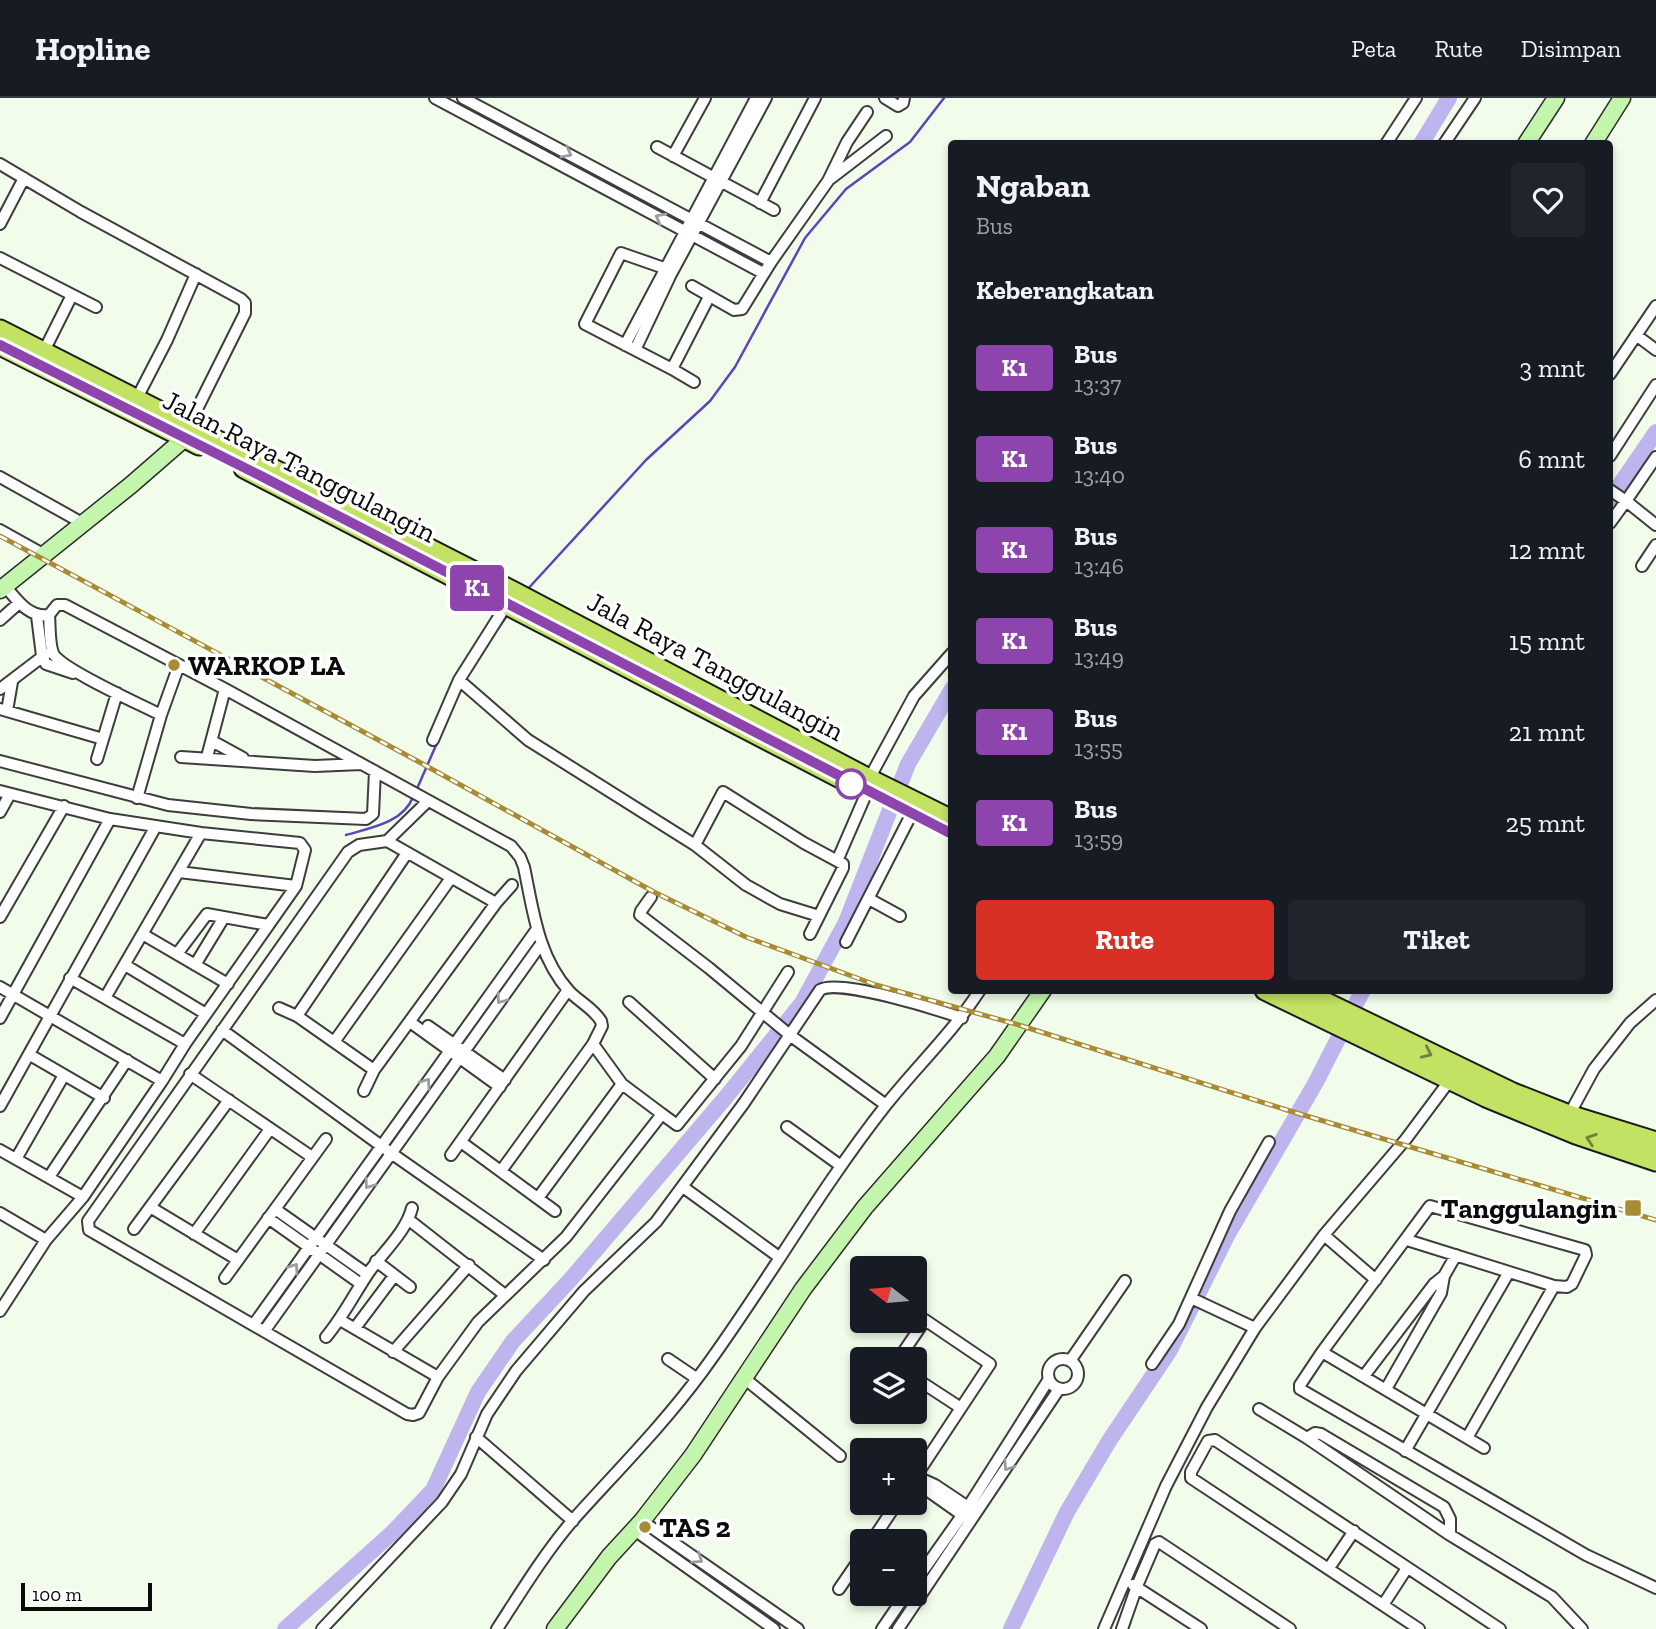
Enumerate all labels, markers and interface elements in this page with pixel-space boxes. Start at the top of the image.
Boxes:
text: Hopline [35,29,150,68]
text: Peta [1351,34,1396,63]
text: Rute [1434,34,1483,63]
text: Disimpan [1521,34,1621,63]
one-way arrow [560,145,572,158]
button: heart [1511,163,1585,237]
text: Ngaban [976,166,1090,205]
one-way arrow [655,212,667,226]
text: Bus [976,212,1013,240]
text: Keberangkatan [976,274,1154,306]
text: Bus [1074,338,1117,370]
text: 3 mnt [1519,352,1585,384]
text: K1 [1002,353,1027,382]
text: 13:37 [1074,370,1121,398]
street label: Jalan Raya Tanggulangin [158,383,442,550]
text: Bus [1074,429,1117,461]
text: 6 mnt [1518,443,1585,475]
text: K1 [1002,444,1027,473]
text: 13:40 [1074,461,1125,489]
text: Bus [1074,520,1117,552]
text: 12 mnt [1509,534,1585,566]
text: K1 [1002,535,1027,564]
text: 13:46 [1074,552,1124,580]
line badge: K1 [446,565,508,611]
text: K1 [464,573,490,602]
street label: Jala Raya Tanggulangin [582,585,850,748]
text: Bus [1074,611,1117,643]
text: 15 mnt [1509,625,1585,657]
text: K1 [1002,626,1027,655]
text: 13:49 [1074,643,1124,671]
place label: WARKOP LA [188,649,346,682]
marker: WARKOP LA [166,657,182,673]
text: Bus [1074,702,1117,734]
text: 21 mnt [1509,716,1585,748]
text: K1 [1002,717,1027,746]
text: 13:55 [1074,734,1123,762]
unlabelled marker [836,769,866,799]
text: Bus [1074,793,1117,825]
text: 25 mnt [1505,807,1585,839]
text: K1 [1002,808,1027,837]
text: 13:59 [1074,825,1123,853]
button: Rute [976,900,1274,980]
button: Tiket [1288,900,1585,980]
one-way arrow [497,991,509,1004]
one-way arrow [1420,1045,1432,1059]
one-way arrow [418,1078,430,1091]
one-way arrow [1586,1133,1598,1147]
one-way arrow [364,1176,377,1189]
place label: Tanggulangin [1441,1192,1617,1225]
marker: Tanggulangin [1623,1198,1643,1218]
north arrow [850,1256,928,1334]
map controls [850,1256,927,1606]
one-way arrow [286,1263,298,1276]
button: layers [850,1347,927,1424]
button: + [850,1438,927,1515]
one-way arrow [1004,1458,1016,1471]
place label: TAS 2 [659,1511,731,1544]
marker: TAS 2 [637,1519,653,1535]
button: − [850,1529,927,1606]
one-way arrow [690,1551,703,1563]
scale bar [21,1580,152,1612]
text: 100 m [32,1583,82,1606]

